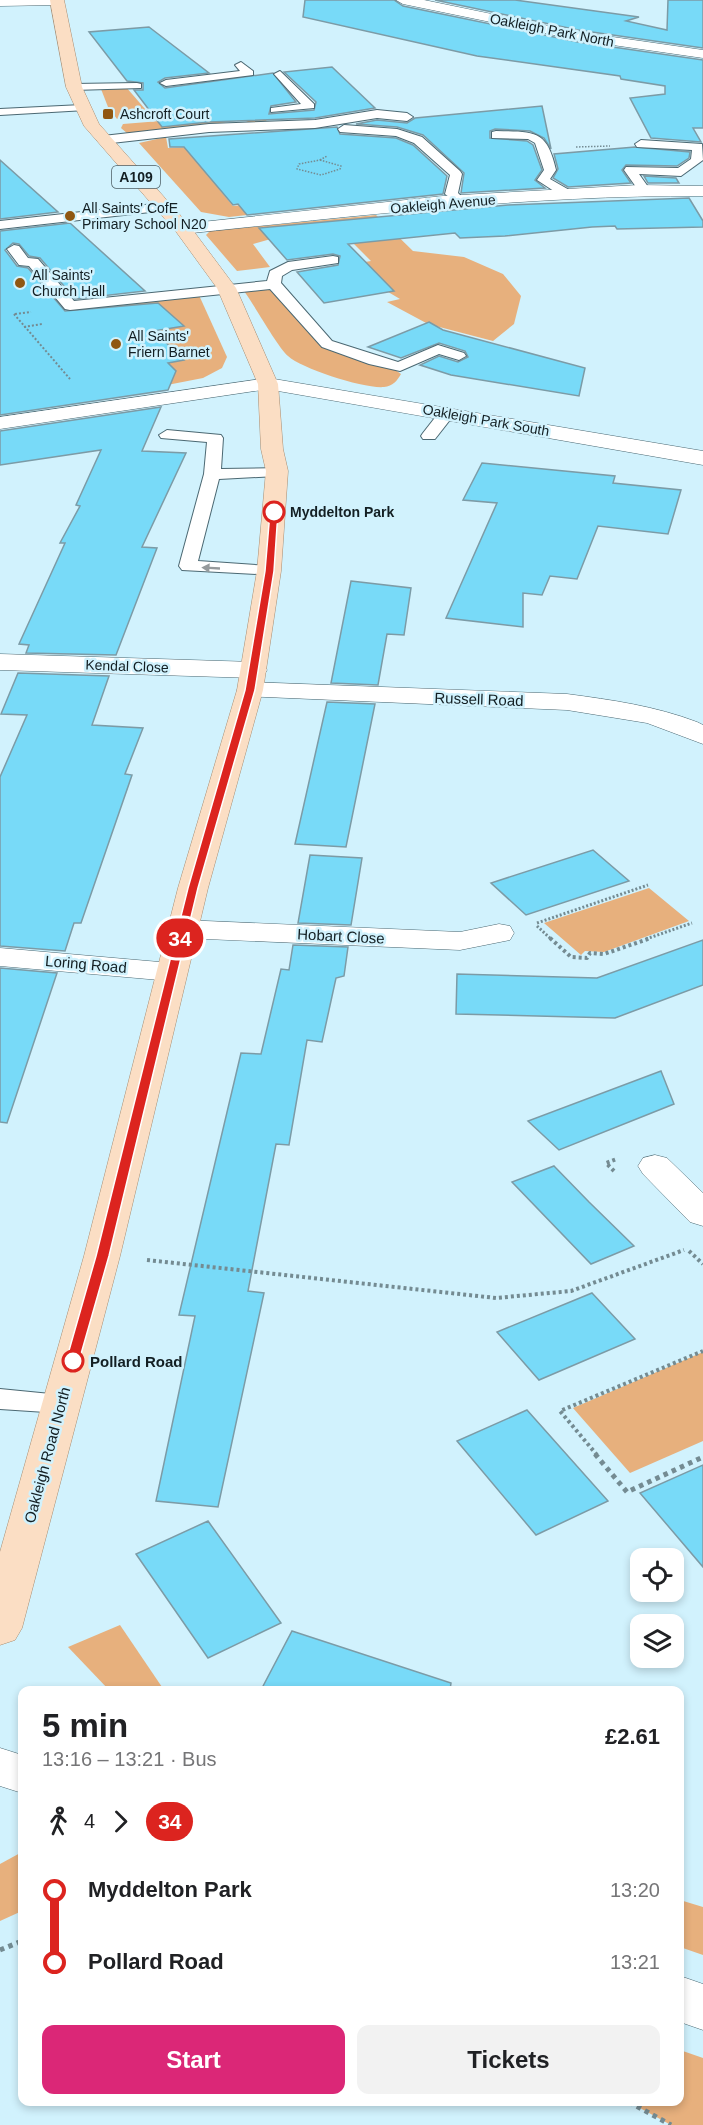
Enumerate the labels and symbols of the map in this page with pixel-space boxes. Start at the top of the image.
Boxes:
street label: Oakleigh Park North [489,10,615,50]
place label: Ashcroft Court [120,106,210,122]
marker: Ashcroft Court [101,107,115,121]
road number: A109 [112,166,160,188]
street label: Oakleigh Avenue [390,191,497,217]
place label: All Saints' CofE Primary School N20 [82,200,207,232]
marker: All Saints' CofE Primary School N20 [63,209,77,223]
place label: All Saints' Church Hall [32,267,105,299]
marker: All Saints' Church Hall [13,276,27,290]
place label: All Saints' Friern Barnet [128,328,210,360]
marker: All Saints' Friern Barnet [109,337,123,351]
street label: Oakleigh Park South [421,401,551,439]
marker: Myddelton Park [263,501,285,523]
place label: Myddelton Park [290,504,394,520]
one-way arrow [201,563,220,572]
street label: Kendal Close [85,657,169,675]
street label: Russell Road [434,689,524,709]
line badge: 34 [153,918,207,958]
street label: Hobart Close [297,925,385,947]
street label: Loring Road [45,952,127,976]
marker: Pollard Road [62,1350,84,1372]
place label: Pollard Road [90,1353,183,1370]
street label: Oakleigh Road North [21,1385,73,1525]

